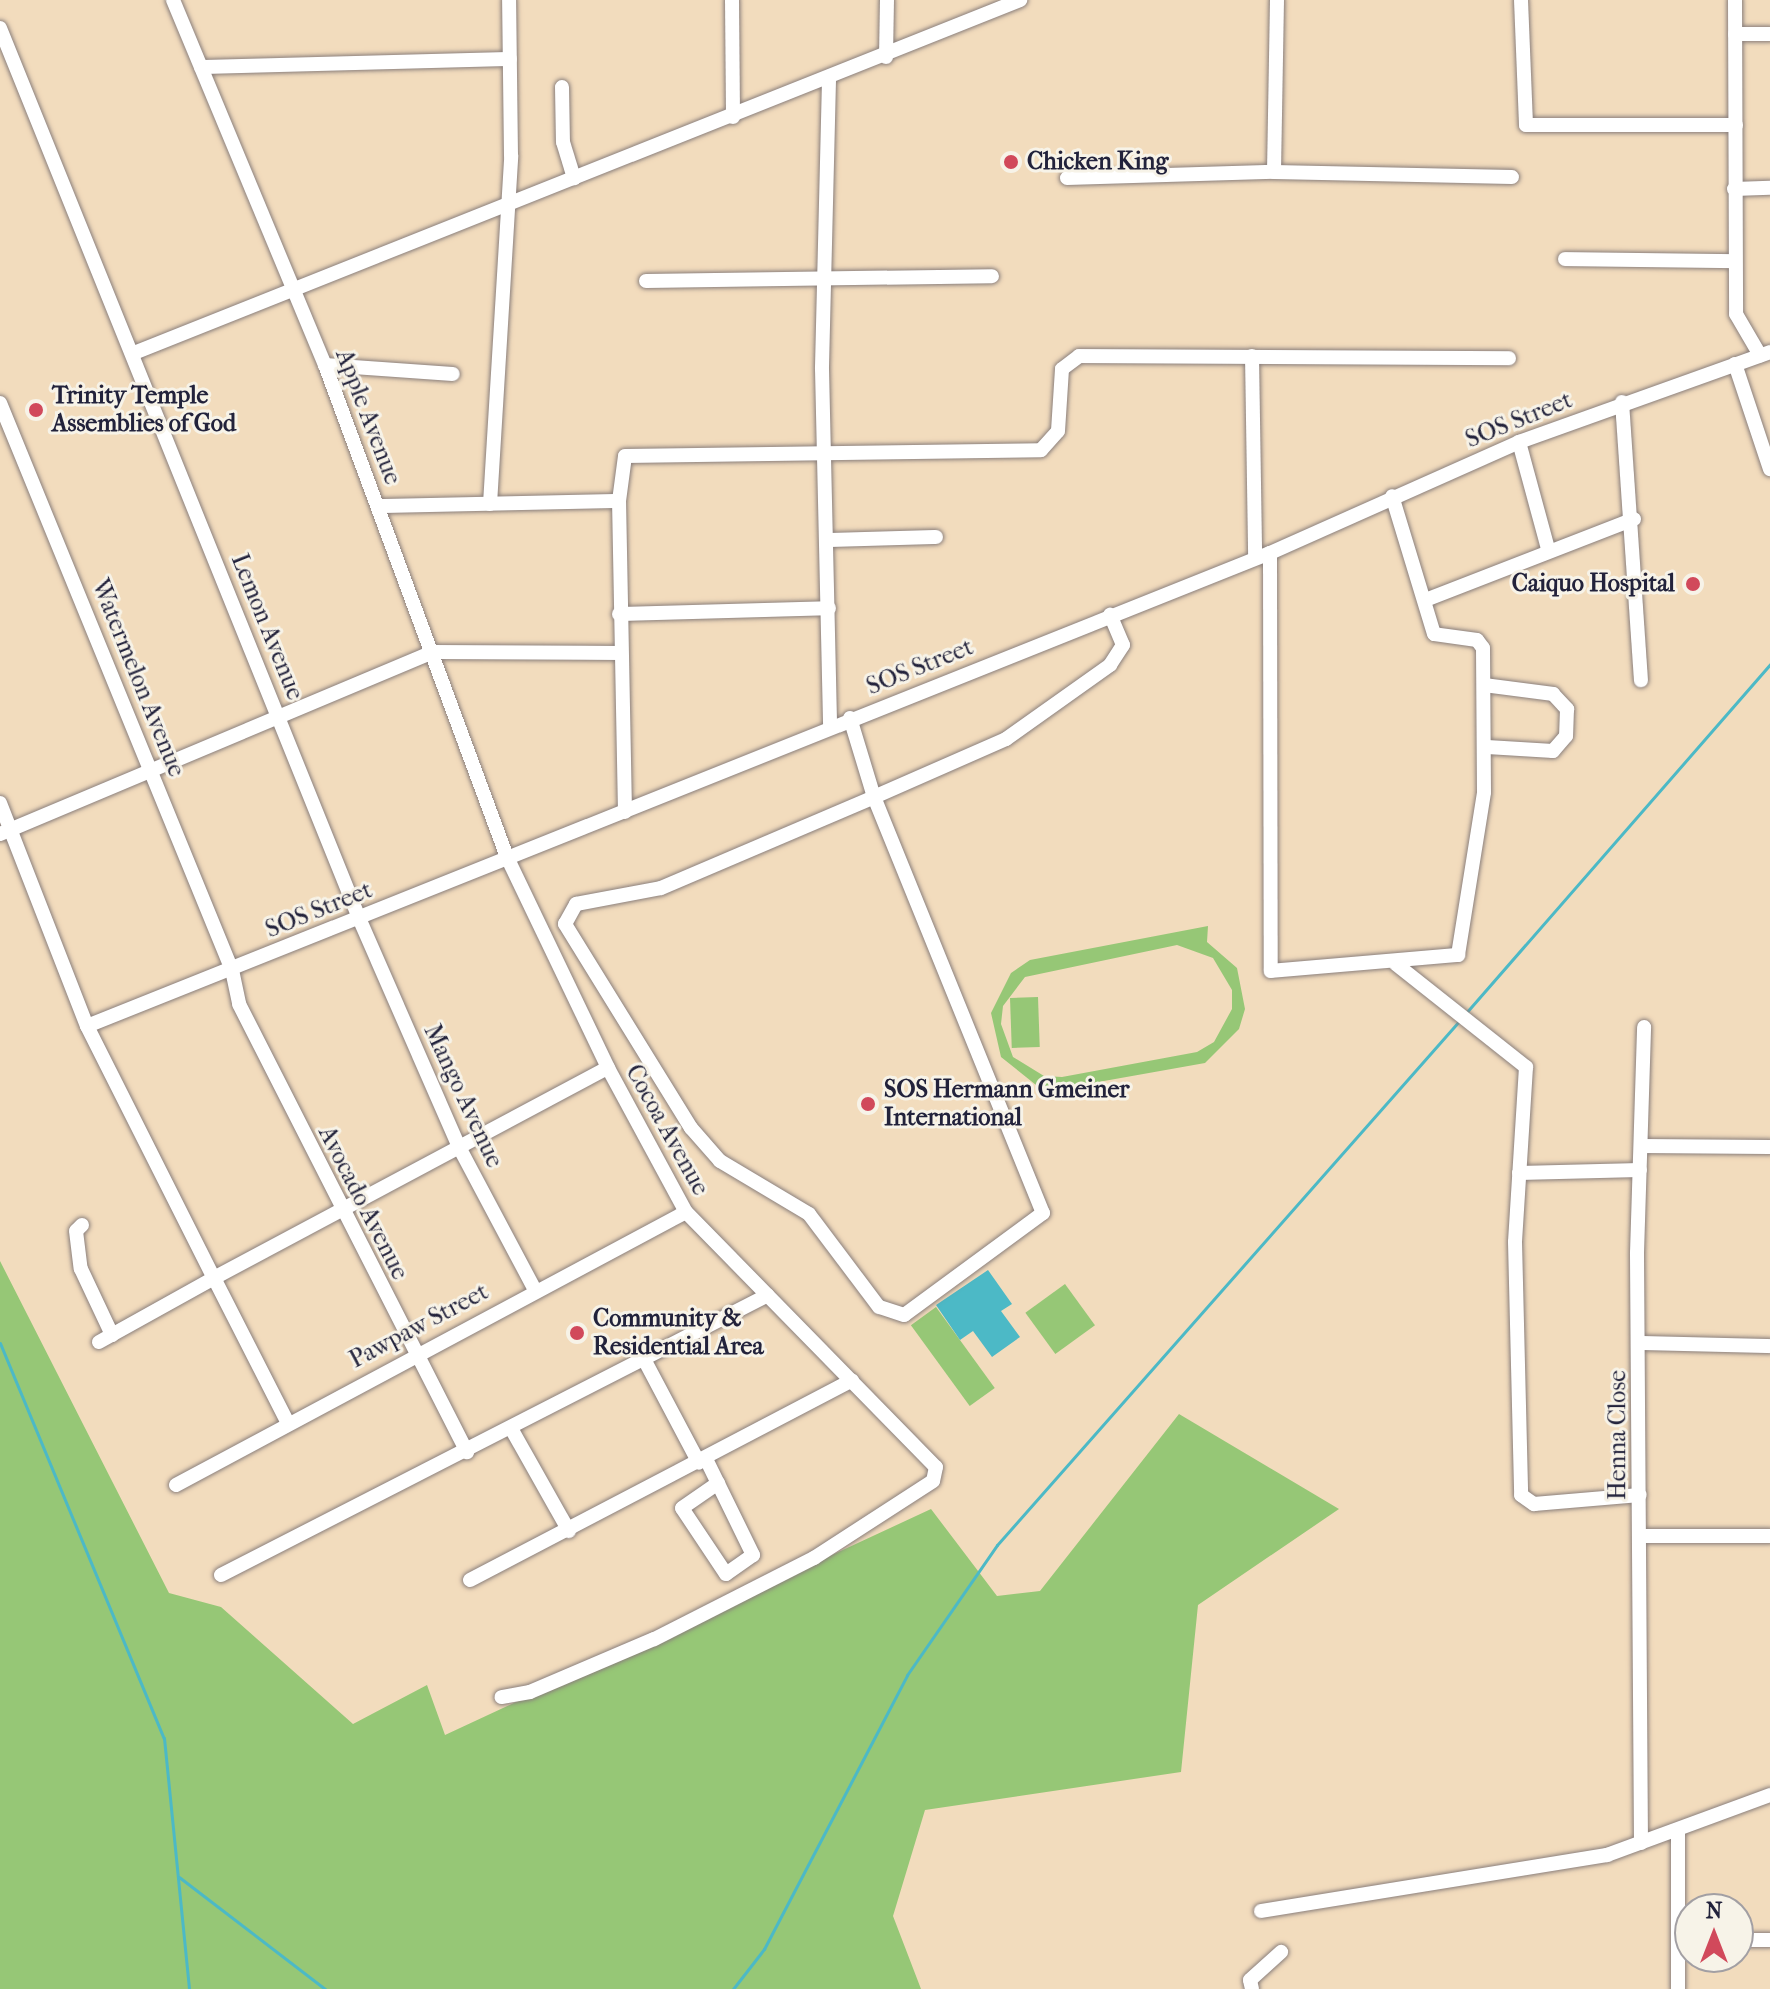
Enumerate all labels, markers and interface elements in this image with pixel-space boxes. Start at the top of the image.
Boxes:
place label: Chicken King [1027,148,1168,176]
marker: Chicken King [1002,153,1020,171]
street label: Apple Avenue [329,345,407,489]
place label: Trinity Temple Assemblies of God [52,382,236,438]
street label: SOS Street [1462,386,1576,454]
marker: Trinity Temple Assemblies of God [27,401,45,419]
street label: Lemon Avenue [225,550,309,704]
place label: Caiquo Hospital [1512,570,1675,598]
marker: Caiquo Hospital [1682,573,1704,595]
street label: Watermelon Avenue [85,575,191,781]
street label: SOS Street [863,633,977,701]
street label: SOS Street [262,876,376,944]
street label: Mango Avenue [417,1020,509,1172]
street label: Cocoa Avenue [619,1060,715,1200]
place label: SOS Hermann Gmeiner International [884,1076,1129,1132]
marker: SOS Hermann Gmeiner International [859,1095,877,1113]
street label: Avocado Avenue [312,1122,414,1284]
street label: Pawpaw Street [345,1277,493,1375]
place label: Community & Residential Area [593,1305,764,1361]
marker: Community & Residential Area [568,1324,586,1342]
street label: Henna Close [1604,1370,1632,1500]
north arrow [1674,1893,1754,1973]
text: N [1706,1898,1722,1924]

